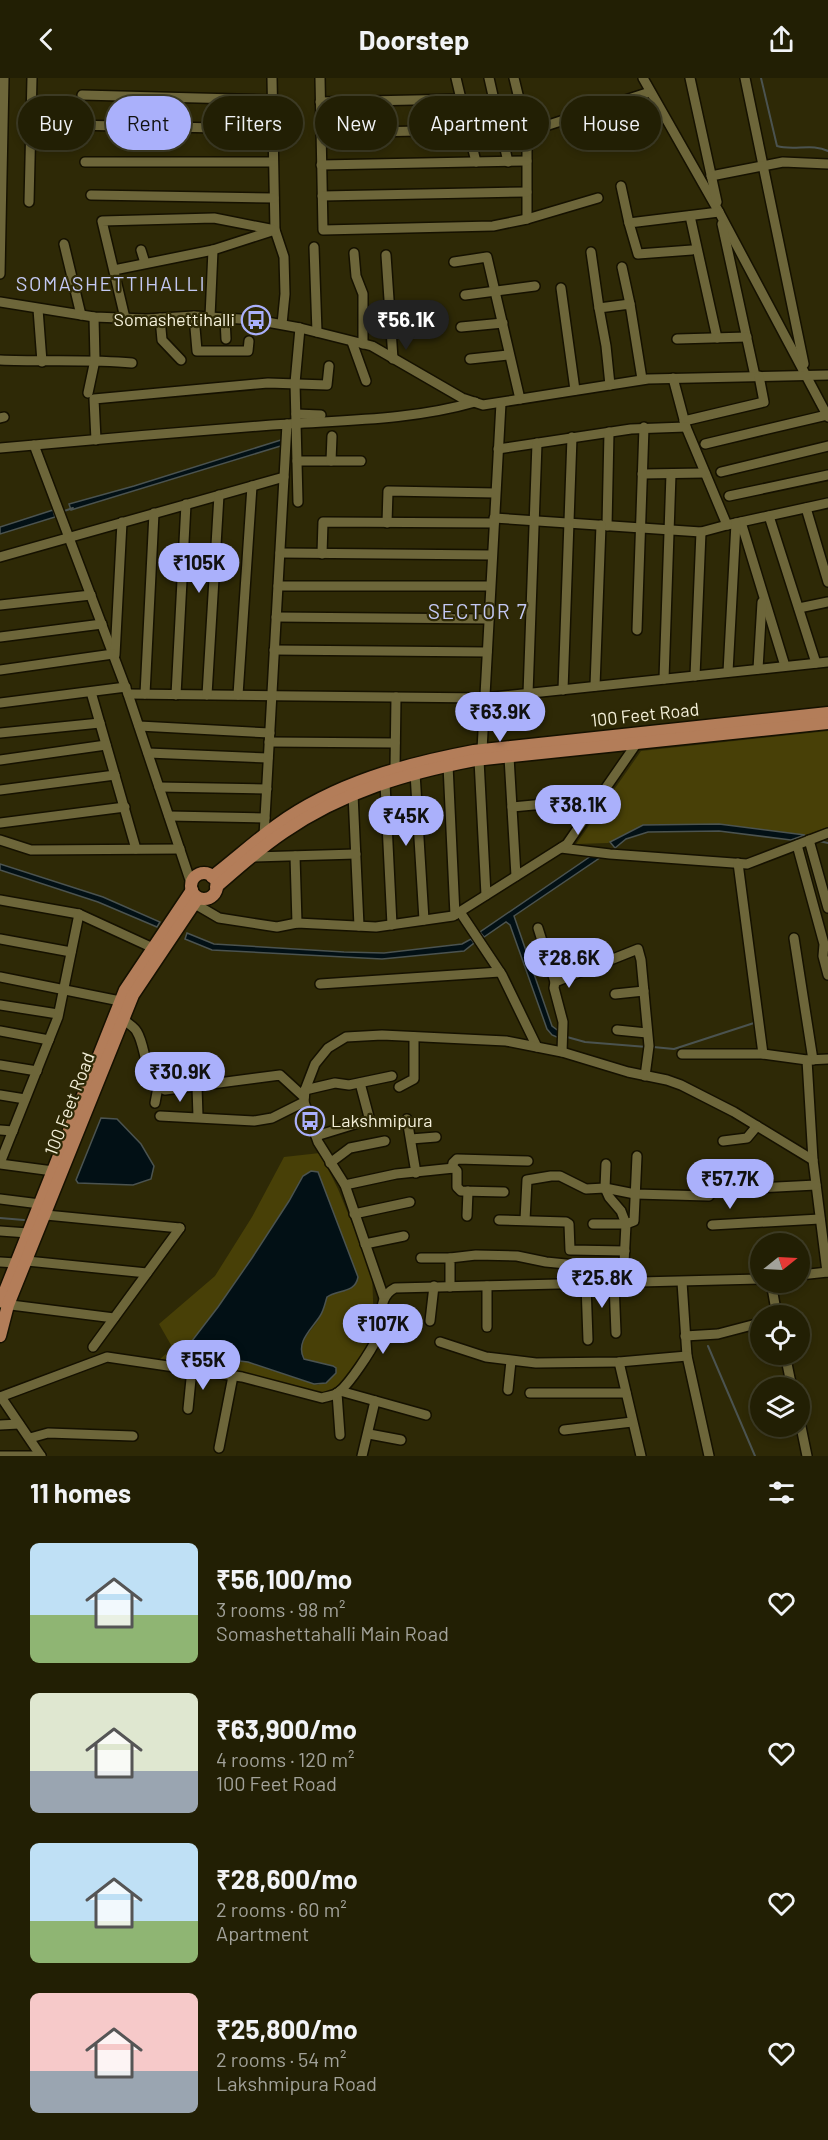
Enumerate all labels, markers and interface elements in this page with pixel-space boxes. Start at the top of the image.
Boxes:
icon: back [30,23,63,56]
text: Doorstep [359,23,469,55]
icon: share [765,23,798,56]
chip: Buy [18,96,94,150]
chip: Rent [106,96,191,150]
chip: Filters [203,96,303,150]
chip: New [315,96,397,150]
chip: Apartment [409,96,549,150]
chip: House [561,96,661,150]
district label: SOMASHETTIHALLI [16,271,206,295]
pin: ₹56.1K [357,300,455,351]
bus stop icon: Somashettihalli [240,304,272,336]
text: ₹56.1K [377,307,435,331]
place label: Somashettihalli [113,308,235,330]
pin: ₹105K [157,543,241,594]
text: ₹105K [172,550,226,574]
district label: SECTOR 7 [428,598,528,623]
pin: ₹63.9K [451,692,549,743]
street label: 100 Feet Road [590,697,700,731]
text: ₹63.9K [469,699,531,723]
pin: ₹38.1K [529,785,627,836]
text: ₹38.1K [549,792,607,816]
pin: ₹45K [370,796,442,847]
text: ₹45K [383,803,429,827]
pin: ₹28.6K [520,938,618,989]
text: ₹28.6K [538,945,600,969]
street label: 100 Feet Road [39,1049,99,1158]
pin: ₹30.9K [131,1052,229,1103]
text: ₹30.9K [149,1059,211,1083]
bus stop icon: Lakshmipura [294,1105,326,1137]
place label: Lakshmipura [331,1109,433,1131]
pin: ₹57.7K [681,1159,779,1210]
text: ₹57.7K [701,1166,759,1190]
north arrow [750,1233,810,1293]
map controls [750,1233,810,1437]
pin: ₹25.8K [553,1258,651,1309]
text: ₹25.8K [571,1265,633,1289]
pin: ₹107K [341,1304,425,1355]
button: locate [750,1305,810,1365]
text: ₹107K [357,1311,409,1335]
pin: ₹55K [167,1340,239,1391]
text: ₹55K [180,1347,226,1371]
button: layers [750,1377,810,1437]
icon: filters [765,1476,798,1509]
text: 11 homes [30,1477,131,1508]
text: ₹56,100/mo [216,1563,352,1594]
icon: home [78,1567,150,1639]
icon: heart [765,1587,798,1620]
text: 3 rooms · 98 m² [216,1597,346,1621]
text: Somashettahalli Main Road [216,1621,449,1645]
text: ₹63,900/mo [216,1713,357,1744]
icon: home [78,1717,150,1789]
icon: heart [765,1737,798,1770]
text: 4 rooms · 120 m² [216,1747,354,1771]
text: 100 Feet Road [216,1771,337,1795]
text: ₹28,600/mo [216,1863,358,1894]
icon: home [78,1867,150,1939]
icon: heart [765,1887,798,1920]
text: 2 rooms · 60 m² [216,1897,347,1921]
text: Apartment [216,1921,309,1945]
text: ₹25,800/mo [216,2013,358,2044]
icon: home [78,2017,150,2089]
icon: heart [765,2037,798,2070]
text: 2 rooms · 54 m² [216,2047,346,2071]
text: Lakshmipura Road [216,2071,377,2095]

